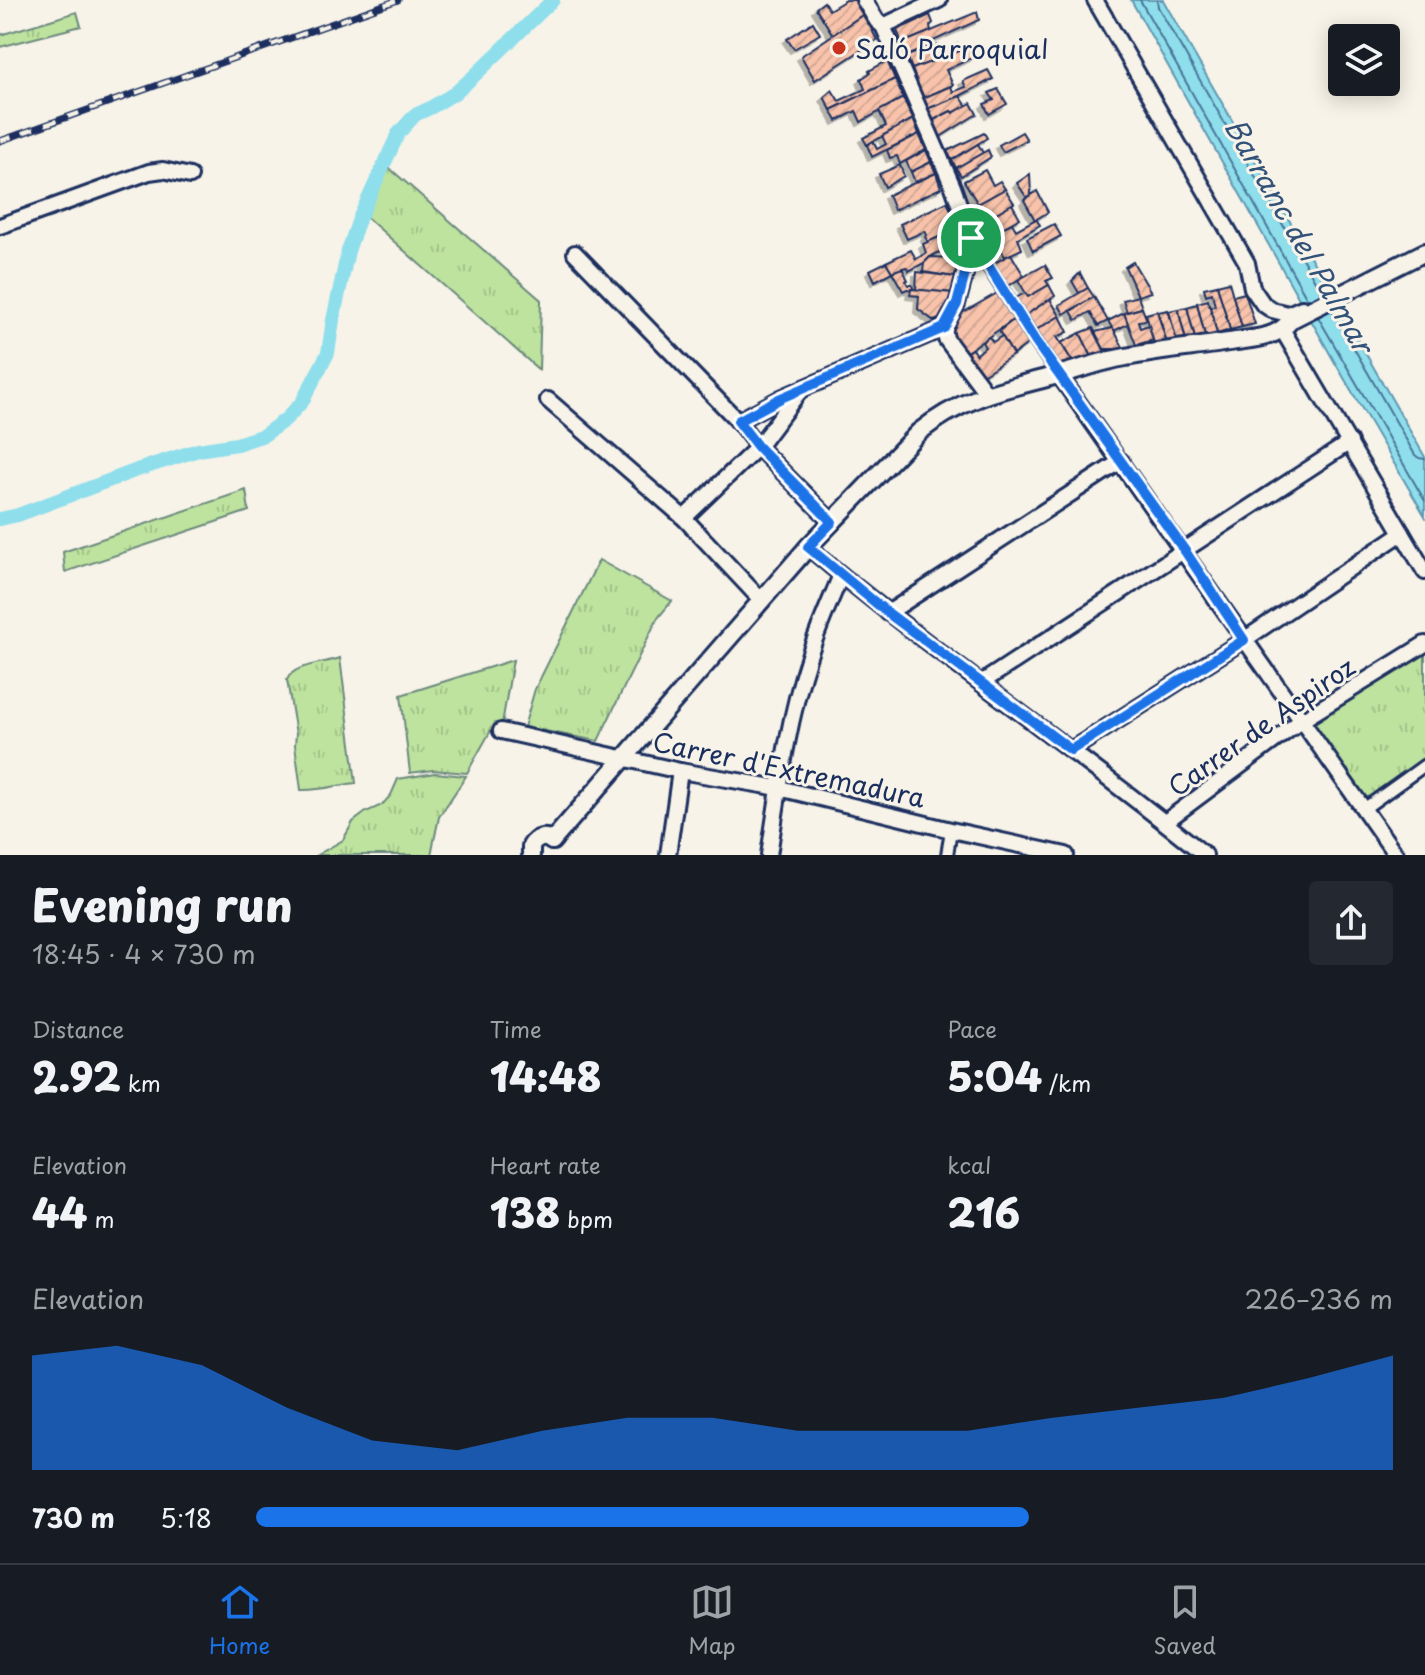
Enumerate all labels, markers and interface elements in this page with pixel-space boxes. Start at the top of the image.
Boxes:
map controls [1328,24,1400,96]
button: layers [1328,24,1400,96]
place label: Saló Parroquial [855,29,1049,68]
marker: Saló Parroquial [830,39,848,57]
water label: Barranc del Palmar [1215,109,1387,364]
pin [937,204,1005,272]
icon: arrive [949,216,993,260]
street label: Carrer de Aspiroz [1159,647,1363,805]
street label: Carrer d'Extremadura [649,721,929,817]
text: Evening run [32,871,293,937]
button: share [1309,881,1393,965]
text: 18:45 · 4 × 730 m [32,934,256,973]
text: Distance [32,1012,124,1045]
text: Time [490,1012,542,1045]
text: Pace [947,1012,997,1045]
text: 2.92 [32,1045,121,1106]
text: 14:48 [490,1045,602,1106]
text: 5:04 [947,1045,1042,1106]
text: km [121,1066,161,1099]
text: /km [1042,1066,1091,1099]
text: Elevation [32,1148,127,1181]
text: Heart rate [490,1148,601,1181]
text: kcal [947,1148,991,1181]
text: 44 [32,1181,87,1242]
text: 138 [490,1181,560,1242]
text: 216 [947,1181,1020,1242]
text: m [87,1202,114,1235]
text: bpm [560,1202,613,1235]
text: Elevation [32,1279,144,1318]
text: 226–236 m [1244,1279,1393,1318]
text: 730 m [32,1498,115,1537]
text: 5:18 [160,1498,212,1537]
tab: Home [209,1580,270,1661]
tab: Map [688,1580,735,1661]
tab: Saved [1153,1580,1216,1661]

